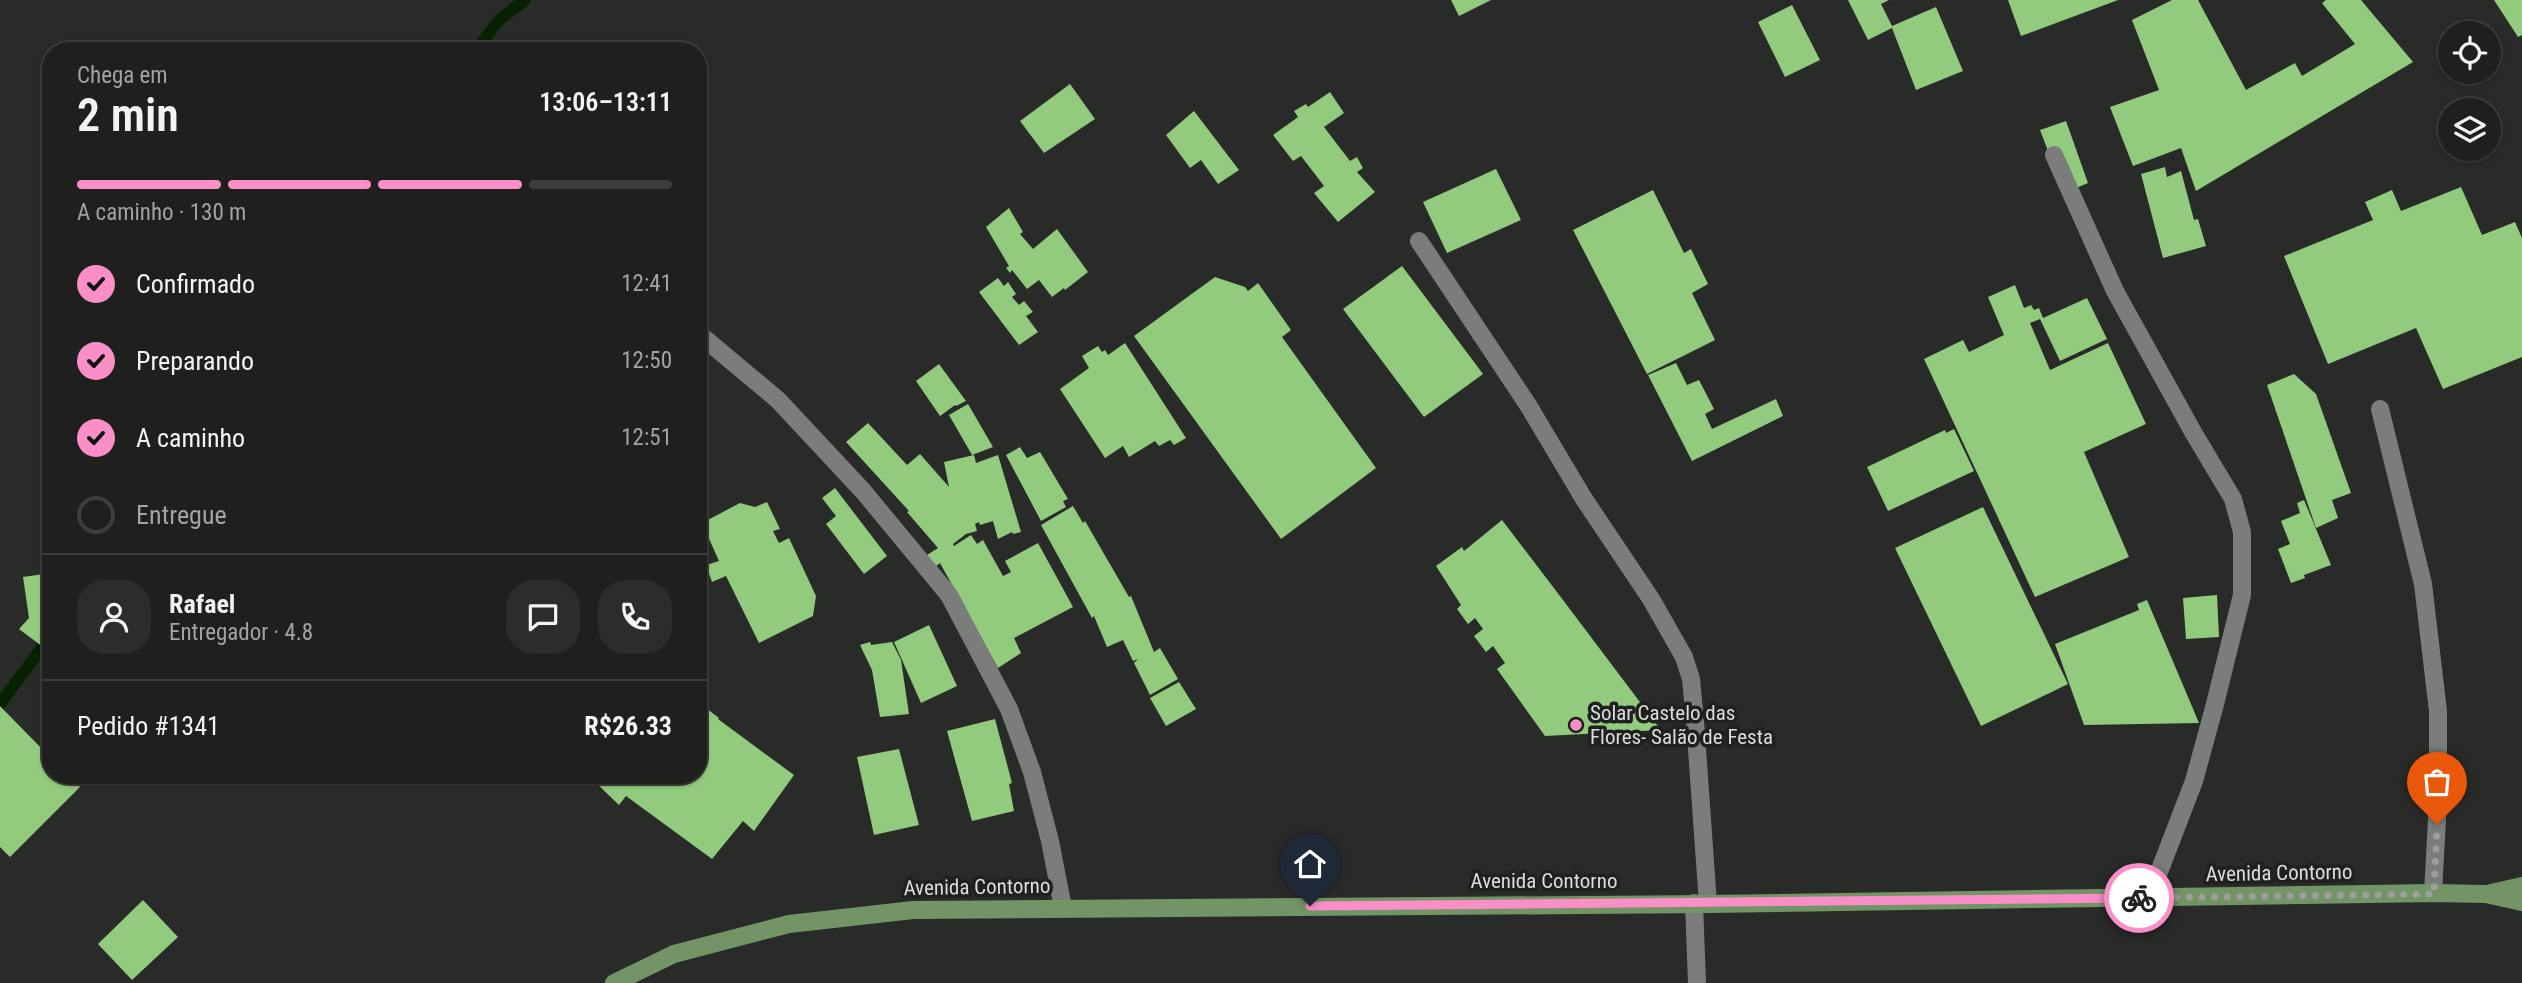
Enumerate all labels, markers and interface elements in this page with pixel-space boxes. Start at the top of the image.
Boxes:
map controls [2438,21,2501,161]
button: locate [2438,21,2501,84]
text: Chega em [77,62,168,89]
text: 13:06–13:11 [539,87,672,117]
text: 2 min [77,88,179,142]
button: layers [2438,98,2501,161]
text: A caminho · 130 m [77,199,246,226]
icon: check [77,265,115,303]
text: Confirmado [136,269,255,299]
text: 12:41 [621,270,672,297]
icon: check [77,342,115,380]
text: Preparando [136,346,254,376]
text: 12:50 [621,347,672,374]
icon: check [77,419,115,457]
text: A caminho [136,423,245,453]
text: 12:51 [621,424,672,451]
text: Entregue [136,500,227,530]
button: person [77,580,151,654]
button: chat [506,580,580,654]
button: phone [598,580,672,654]
text: Rafael [169,589,235,619]
text: Entregador · 4.8 [169,619,313,646]
place label: Solar Castelo das Flores- Salão de Festa [1590,701,1773,749]
text: Pedido #1341 [77,711,220,741]
text: R$26.33 [584,711,672,741]
marker: Solar Castelo das Flores- Salão de Festa [1568,717,1584,733]
pin [2407,752,2467,824]
icon: bag [2418,763,2456,801]
pin [1280,834,1340,906]
icon: home [1291,845,1329,883]
street label: Avenida Contorno [2205,860,2353,886]
courier [2104,863,2174,933]
street label: Avenida Contorno [1471,869,1617,893]
street label: Avenida Contorno [903,874,1051,900]
icon: bike [2120,879,2158,917]

